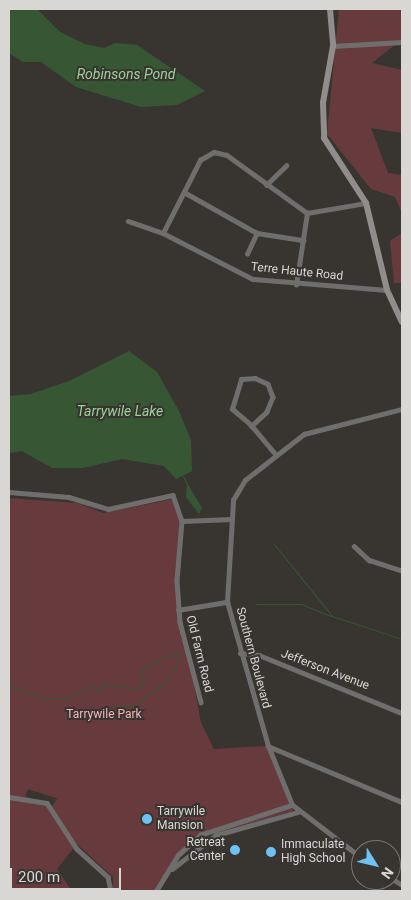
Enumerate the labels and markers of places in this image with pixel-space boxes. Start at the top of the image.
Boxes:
place label: Tarrywile Mansion [157,805,205,833]
marker: Tarrywile Mansion [141,813,153,825]
place label: Retreat Center [187,836,225,864]
place label: Immaculate High School [281,838,345,866]
marker: Retreat Center [229,844,241,856]
marker: Immaculate High School [265,846,277,858]

